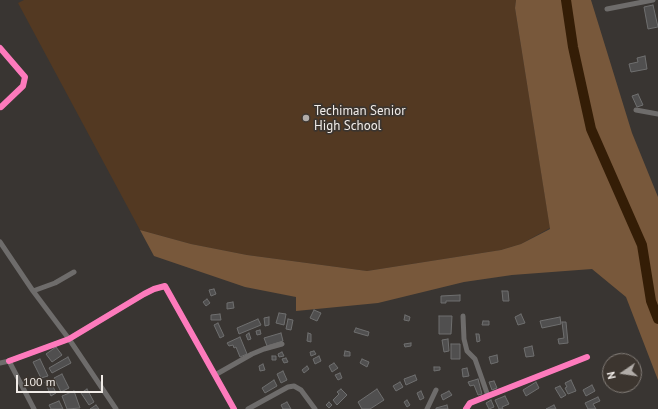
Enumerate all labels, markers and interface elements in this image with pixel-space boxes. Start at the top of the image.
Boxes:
place label: Techiman Senior High School [314,103,406,134]
marker: Techiman Senior High School [301,113,311,123]
north arrow [602,353,642,393]
scale bar [18,367,105,393]
text: N [604,370,619,381]
text: 100 m [23,374,56,389]

